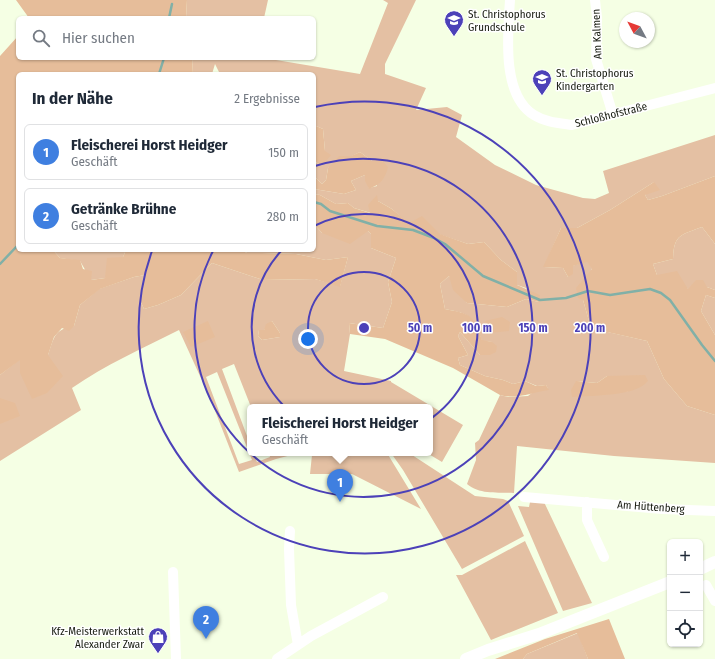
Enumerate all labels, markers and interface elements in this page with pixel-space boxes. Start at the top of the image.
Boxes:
place label: St. Christophorus Grundschule [468,8,546,34]
school or university icon: St. Christophorus Grundschule [443,9,465,37]
street label: Am Kalmen [590,9,604,59]
north arrow [619,12,655,48]
search box [16,16,316,60]
icon: search [30,27,52,49]
text: Hier suchen [62,29,135,47]
place label: St. Christophorus Kindergarten [556,67,634,93]
school or university icon: St. Christophorus Kindergarten [531,68,553,96]
text: In der Nähe [32,88,113,109]
text: 2 Ergebnisse [234,91,300,106]
street label: Schloßhofstraße [574,100,648,130]
text: Fleischerei Horst Heidger [71,136,228,154]
text: 1 [43,145,49,160]
text: 150 m [268,145,299,160]
text: Geschäft [71,154,117,169]
text: Getränke Brühne [71,200,176,218]
text: 2 [43,209,49,224]
text: 280 m [267,209,299,224]
text: Geschäft [71,218,117,233]
centre of rings [357,321,371,335]
text: 50 m [408,321,432,335]
text: 100 m [462,321,492,335]
text: 150 m [518,321,548,335]
text: 200 m [574,321,605,335]
your location [298,329,318,349]
popup [247,404,433,456]
text: Fleischerei Horst Heidger [262,414,418,432]
text: Geschäft [262,432,308,447]
pin: 1 [327,469,353,502]
street label: Am Hüttenberg [617,498,686,516]
map controls [667,539,703,647]
button: + [667,539,703,575]
button: − [667,575,703,611]
pin: 2 [193,606,219,639]
button: locate [667,611,703,647]
place label: Kfz-Meisterwerkstatt Alexander Zwar [51,625,144,651]
shop icon: Kfz-Meisterwerkstatt Alexander Zwar [147,626,169,654]

